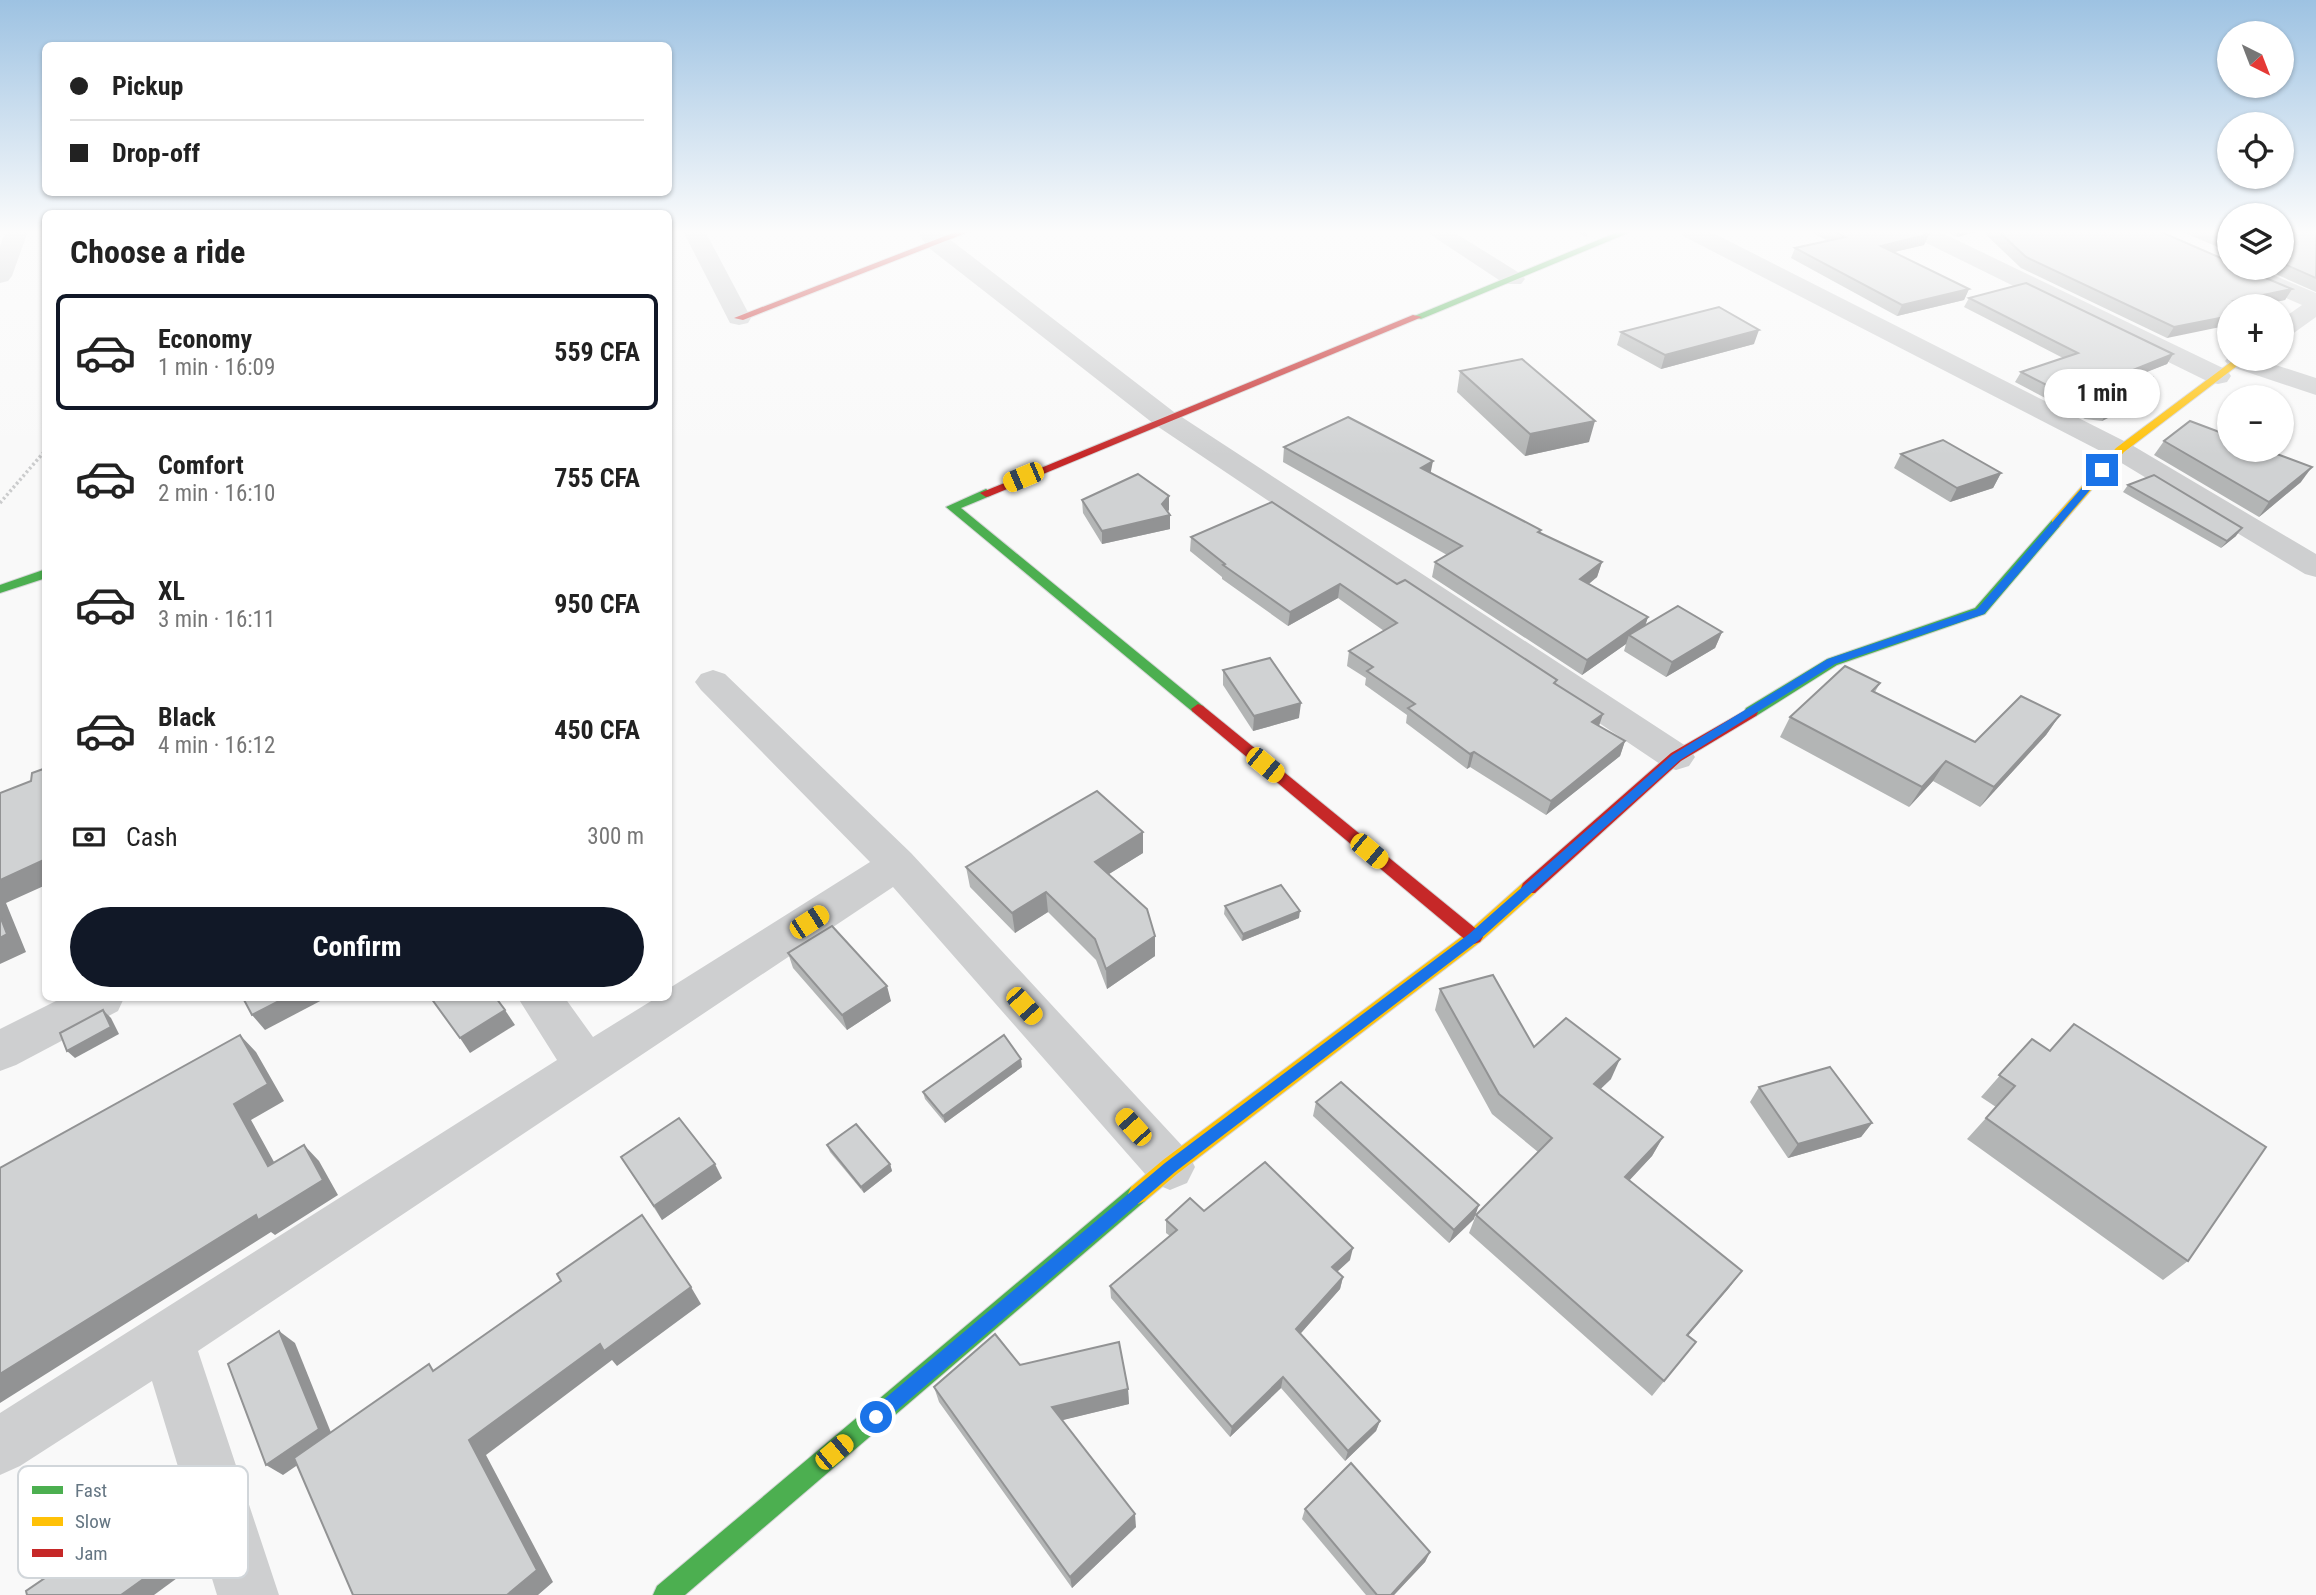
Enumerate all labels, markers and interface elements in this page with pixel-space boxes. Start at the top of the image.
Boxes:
north arrow [2217,21,2294,98]
map controls [2217,21,2294,462]
text: Pickup [112,71,183,101]
button: locate [2217,112,2294,189]
text: Drop-off [112,138,200,168]
button: layers [2217,203,2294,280]
text: Choose a ride [70,233,245,271]
button: + [2217,294,2294,371]
icon: car [74,321,137,384]
text: Economy [158,324,252,354]
text: 559 CFA [554,337,640,367]
text: 1 min · 16:09 [158,354,275,381]
callout: 1 min [2044,368,2160,418]
text: 1 min [2076,380,2128,407]
button: − [2217,385,2294,462]
icon: car [74,447,137,510]
text: Comfort [158,450,244,480]
route end [2086,454,2118,486]
car [1000,459,1047,495]
text: 755 CFA [554,463,640,493]
text: 2 min · 16:10 [158,480,275,507]
icon: car [74,573,137,636]
text: XL [158,576,185,606]
text: 950 CFA [554,589,640,619]
text: 3 min · 16:11 [158,606,275,633]
icon: car [74,699,137,762]
text: Black [158,702,216,732]
text: 450 CFA [554,715,640,745]
text: 4 min · 16:12 [158,732,275,759]
car [1243,744,1288,786]
icon: cash [70,818,108,856]
text: Cash [126,822,178,852]
text: 300 m [587,823,644,850]
car [1347,829,1392,873]
car [786,902,833,942]
button: Confirm [70,907,644,987]
car [1003,983,1046,1029]
car [1112,1104,1155,1150]
route start [860,1401,892,1433]
car [812,1430,857,1474]
legend [18,1466,248,1578]
text: Fast [75,1479,107,1502]
text: Slow [75,1510,111,1533]
text: Jam [75,1542,108,1565]

